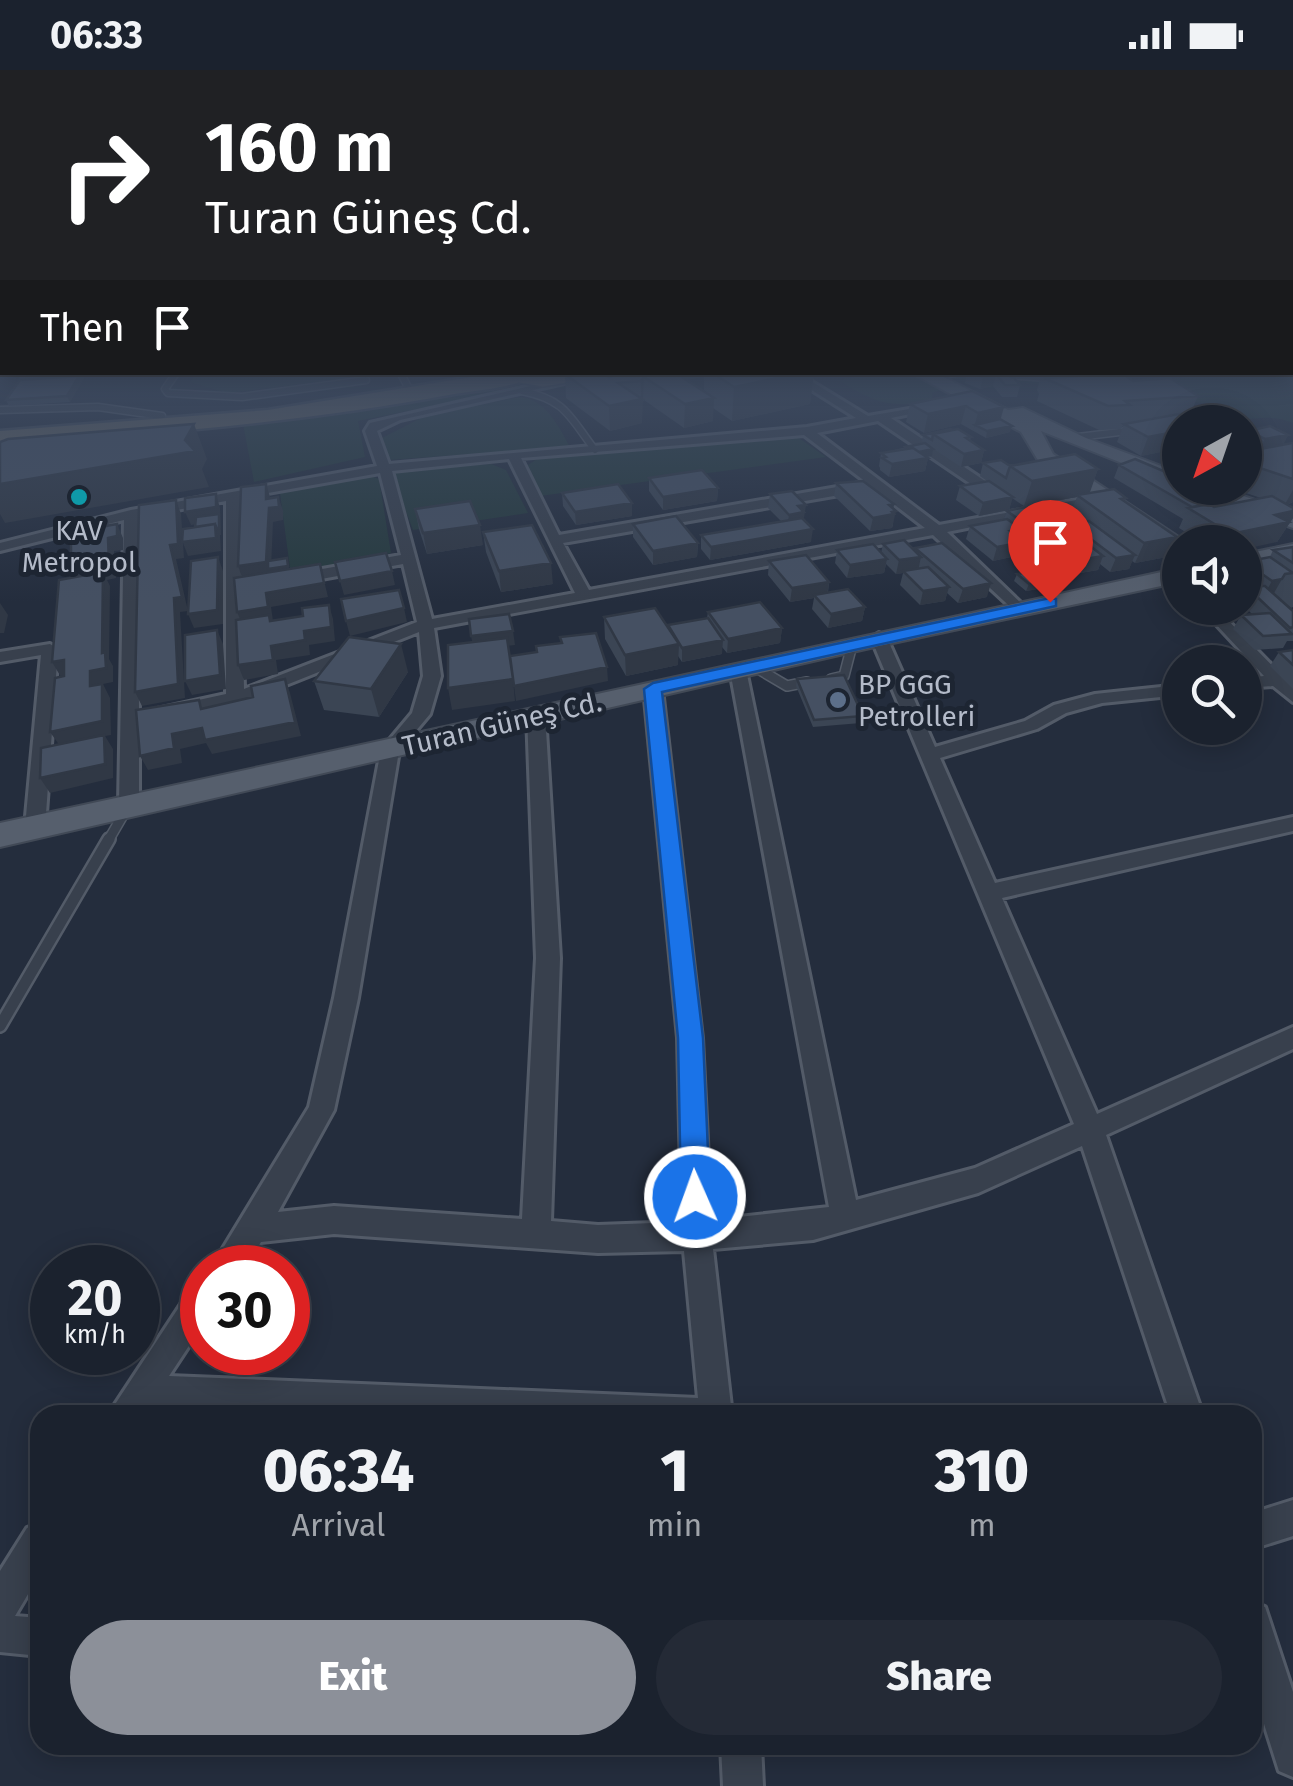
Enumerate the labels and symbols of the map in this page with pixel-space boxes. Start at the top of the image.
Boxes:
north arrow [1162,405,1262,505]
marker: KAV Metropol [68,486,90,508]
pin [1008,500,1093,603]
place label: KAV Metropol [22,514,136,579]
place label: BP GGG Petrolleri [858,668,975,733]
street label: Turan Güneş Cd. [399,685,605,763]
marker: BP GGG Petrolleri [827,689,849,711]
position arrow [643,1145,747,1249]
speed limit sign: 30 [180,1245,310,1375]

